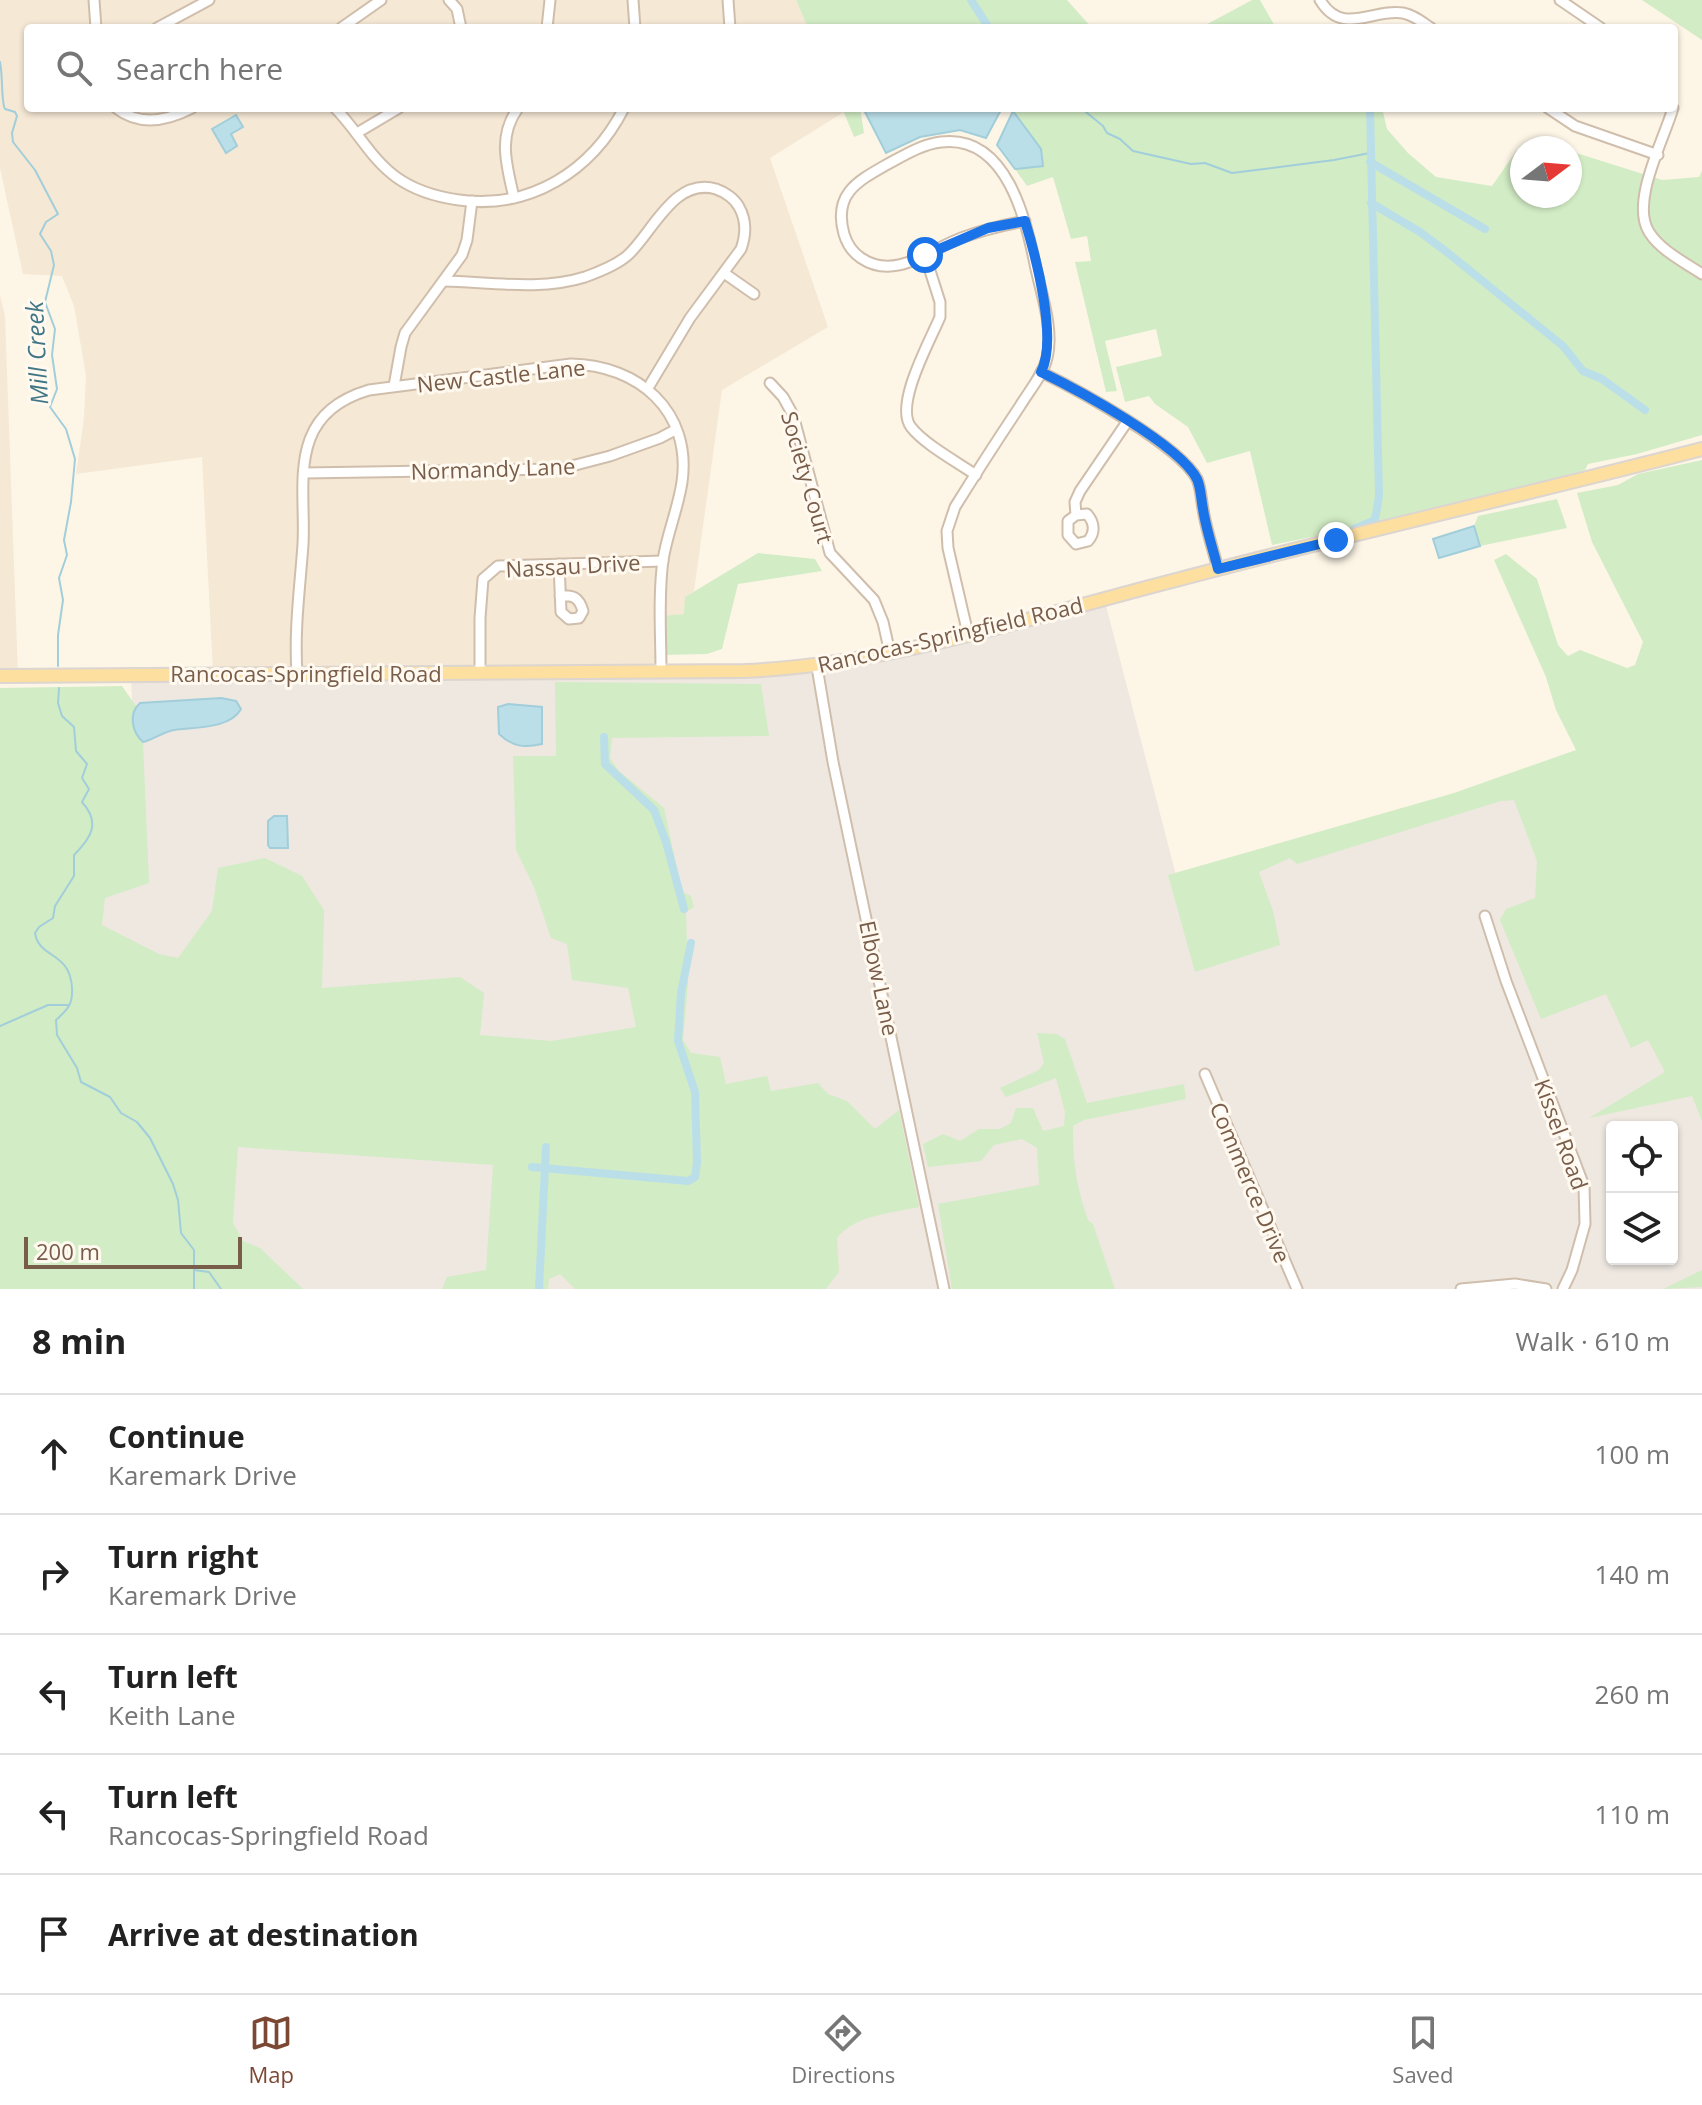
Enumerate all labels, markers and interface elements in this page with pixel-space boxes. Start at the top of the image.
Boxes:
search box [24,24,1678,112]
icon: search [52,46,96,90]
text: Search here [116,48,283,89]
north arrow [1510,136,1582,208]
route start [907,237,943,273]
water label: Mill Creek [17,299,55,406]
street label: New Castle Lane [415,351,587,399]
street label: Society Court [775,408,841,547]
street label: Normandy Lane [410,450,576,486]
route end [1318,522,1354,558]
street label: Nassau Drive [505,546,641,584]
street label: Rancocas-Springfield Road [814,589,1086,679]
street label: Rancocas-Springfield Road [170,658,442,688]
street label: Elbow Lane [853,918,907,1038]
street label: Kissel Road [1528,1074,1596,1194]
street label: Commerce Drive [1204,1097,1298,1267]
map controls [1606,1121,1678,1265]
button: locate [1606,1121,1678,1193]
button: layers [1606,1193,1678,1265]
scale bar [24,1233,242,1269]
text: 200 m [36,1236,100,1266]
text: 8 min [32,1318,126,1364]
text: Walk · 610 m [1516,1323,1670,1359]
text: Continue [108,1416,245,1457]
icon: ahead [32,1432,76,1476]
text: 100 m [1595,1436,1670,1472]
text: Karemark Drive [108,1457,297,1493]
text: Turn right [108,1536,259,1577]
icon: right [32,1552,76,1596]
text: 140 m [1595,1556,1670,1592]
text: Karemark Drive [108,1577,297,1613]
text: Turn left [108,1656,238,1697]
icon: left [32,1672,76,1716]
text: 260 m [1595,1676,1670,1712]
text: Keith Lane [108,1697,236,1733]
text: Turn left [108,1776,238,1817]
icon: left [32,1792,76,1836]
text: 110 m [1595,1796,1670,1832]
text: Rancocas-Springfield Road [108,1817,429,1853]
icon: arrive [32,1912,76,1956]
text: Arrive at destination [108,1914,419,1955]
tab: Map [249,2011,294,2089]
tab: Directions [791,2011,895,2089]
tab: Saved [1392,2011,1453,2089]

